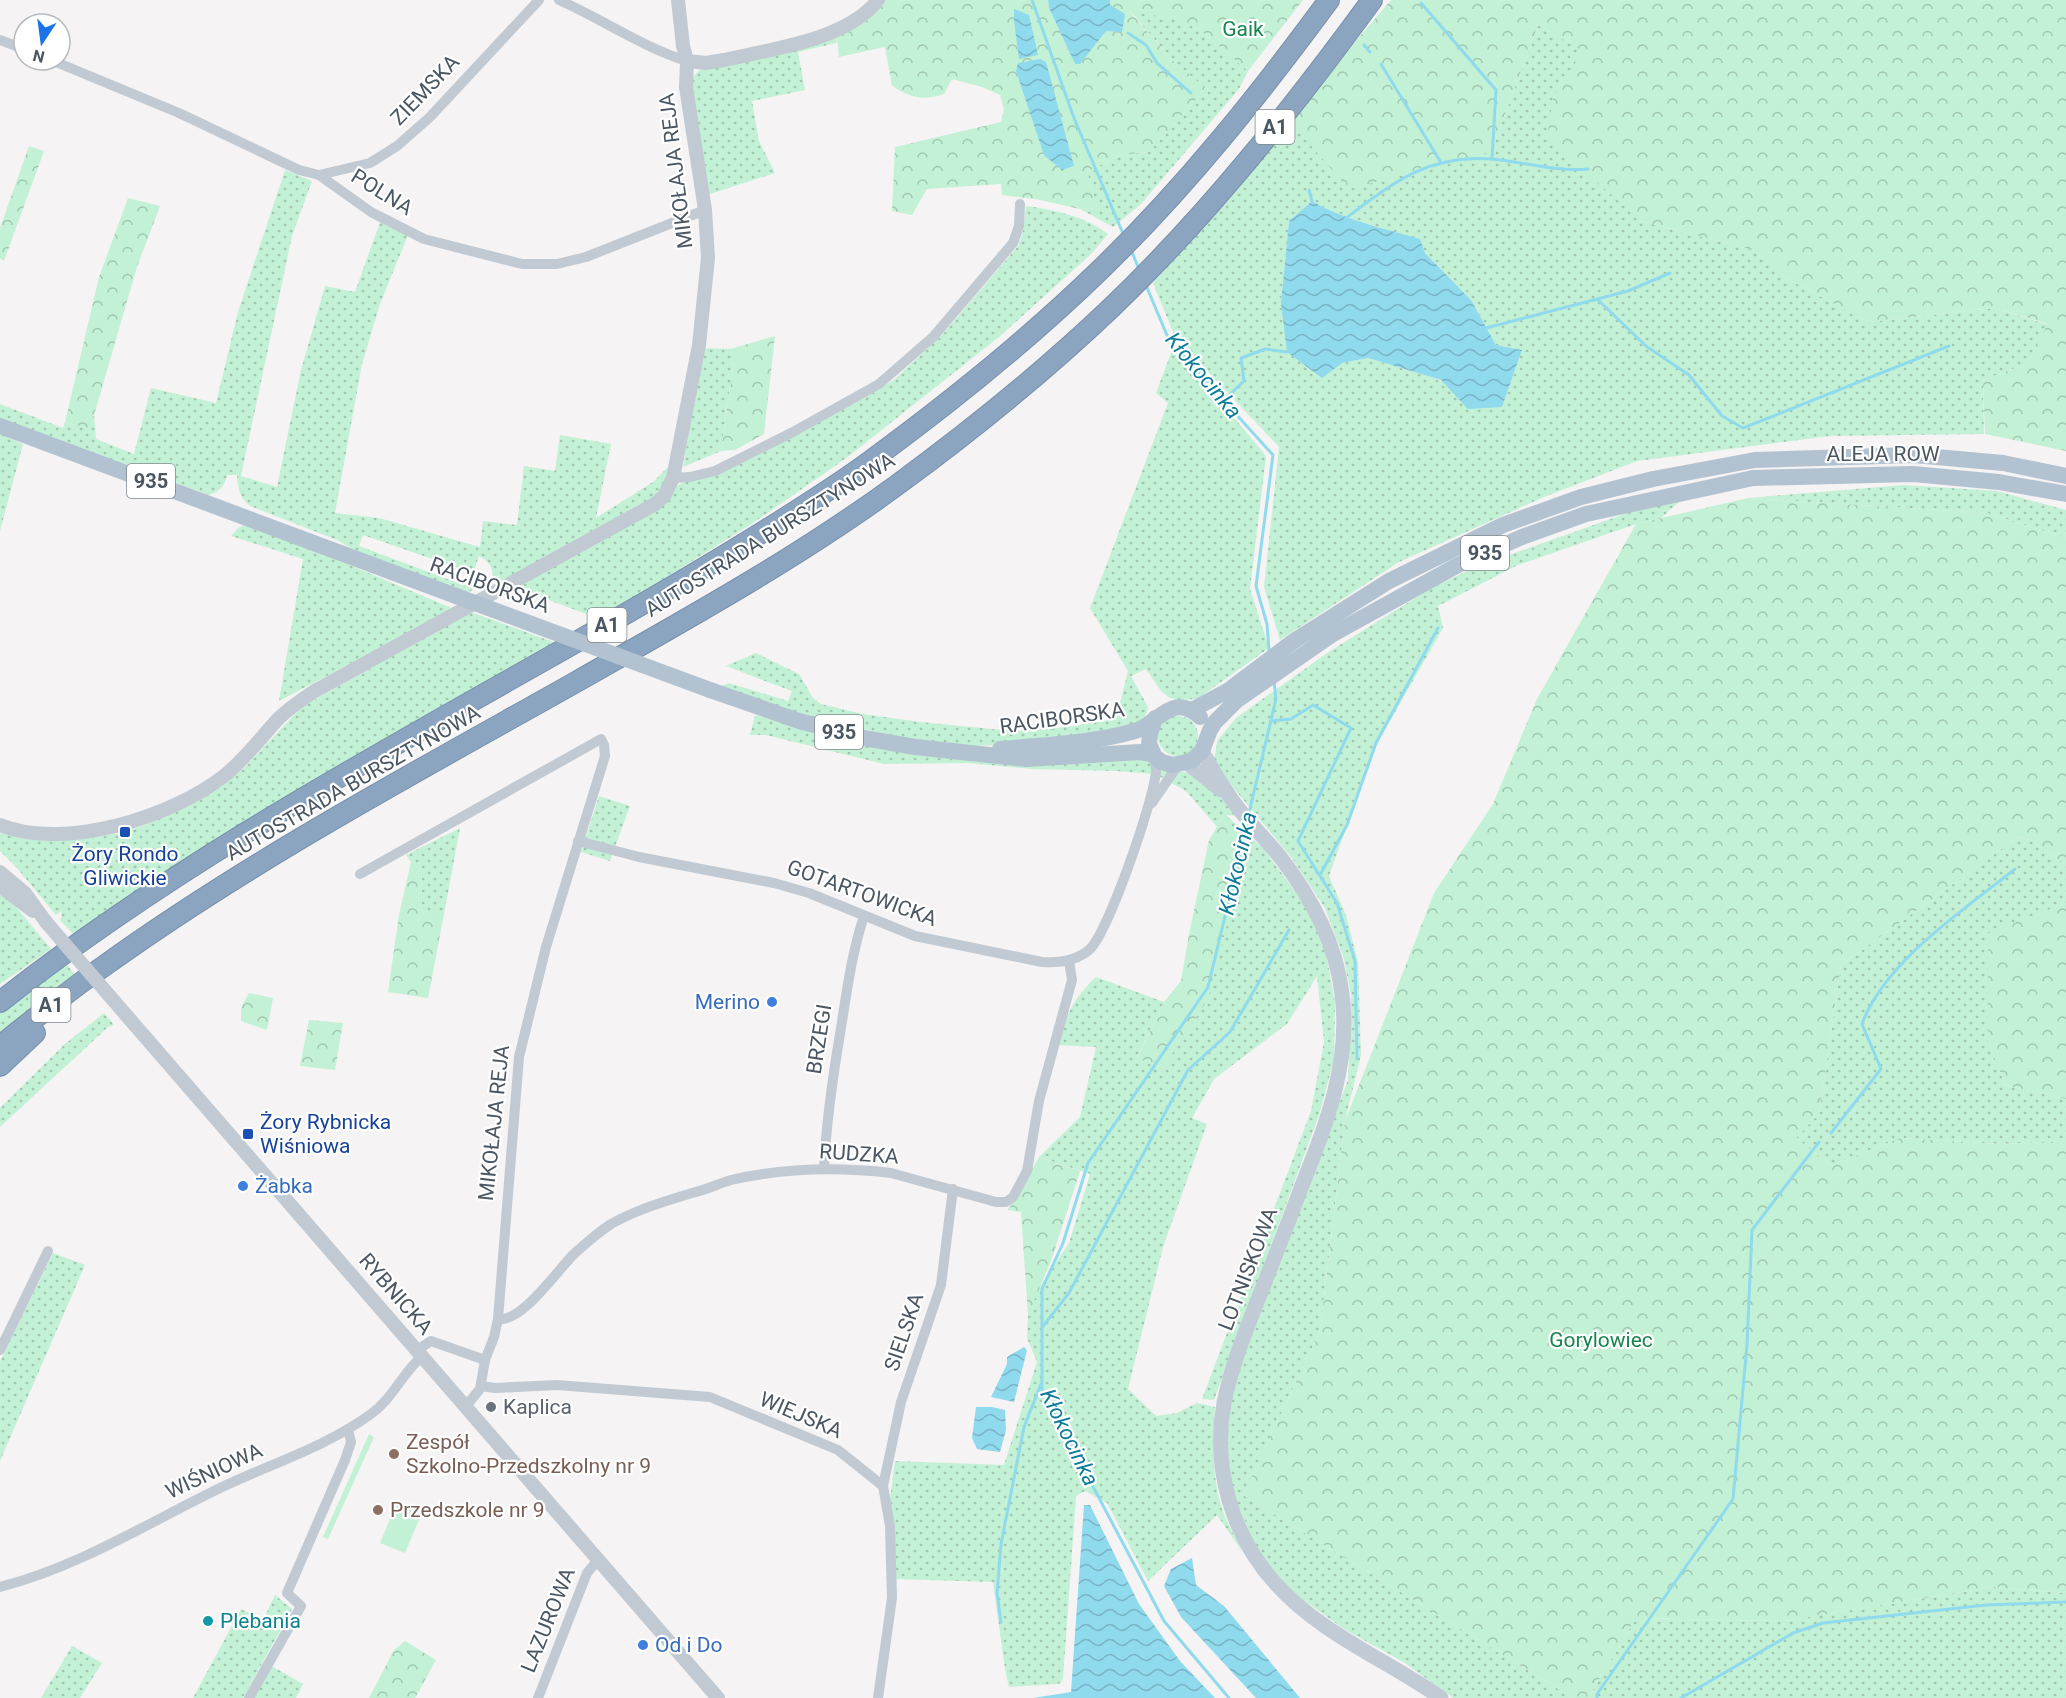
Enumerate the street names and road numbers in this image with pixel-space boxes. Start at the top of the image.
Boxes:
street label: ZIEMSKA [386,50,464,130]
street label: MIKOŁAJA REJA [655,92,697,250]
road number: A1 [1256,110,1294,144]
street label: POLNA [347,164,417,220]
street label: ALEJA ROW [1826,442,1940,466]
street label: AUTOSTRADA BURSZTYNOWA [641,448,899,622]
road number: 935 [127,464,175,498]
road number: 935 [1461,536,1509,570]
street label: RACIBORSKA [427,552,553,618]
road number: A1 [588,608,626,642]
street label: RACIBORSKA [998,697,1126,739]
street label: AUTOSTRADA BURSZTYNOWA [222,700,485,866]
road number: 935 [815,715,863,749]
street label: GOTARTOWICKA [784,855,940,931]
road number: A1 [32,988,70,1022]
street label: BRZEGI [802,1002,836,1076]
street label: MIKOŁAJA REJA [474,1044,514,1202]
street label: RUDZKA [818,1139,900,1169]
street label: LOTNISKOWA [1214,1204,1283,1334]
street label: RYBNICKA [354,1249,438,1340]
street label: SIELSKA [880,1290,929,1374]
street label: WIEJSKA [756,1387,846,1443]
street label: WIŚNIOWA [162,1438,266,1504]
street label: LAZUROWA [516,1564,580,1676]

